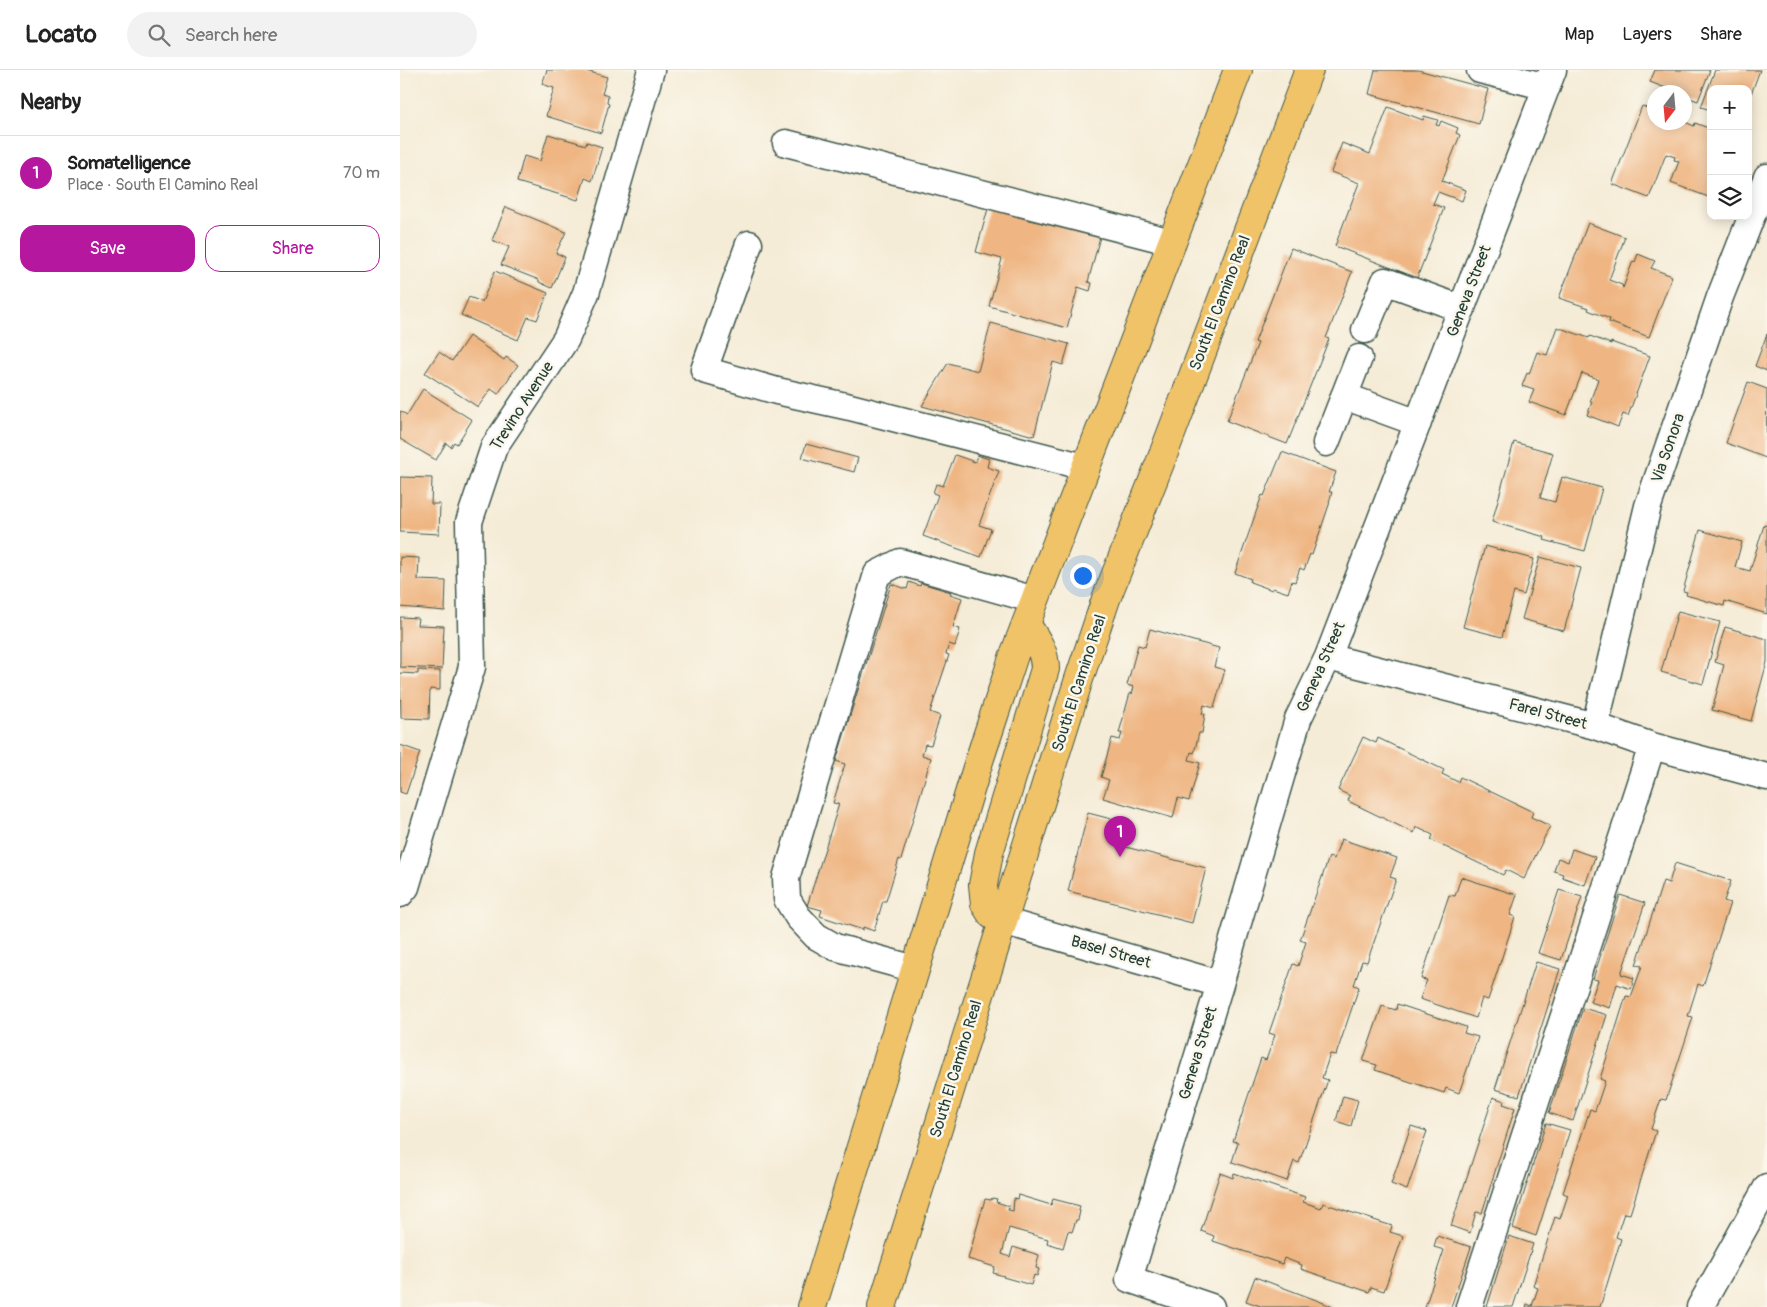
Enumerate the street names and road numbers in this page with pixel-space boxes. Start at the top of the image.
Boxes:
street label: South El Camino Real [1185,233,1255,373]
street label: Geneva Street [1442,242,1496,340]
street label: Trevino Avenue [486,358,558,454]
street label: Via Sonora [1647,411,1689,485]
street label: South El Camino Real [1047,612,1111,754]
street label: Geneva Street [1292,618,1350,715]
street label: Farel Street [1507,694,1590,734]
street label: Basel Street [1069,931,1154,973]
street label: South El Camino Real [926,998,986,1140]
street label: Geneva Street [1174,1003,1222,1102]

